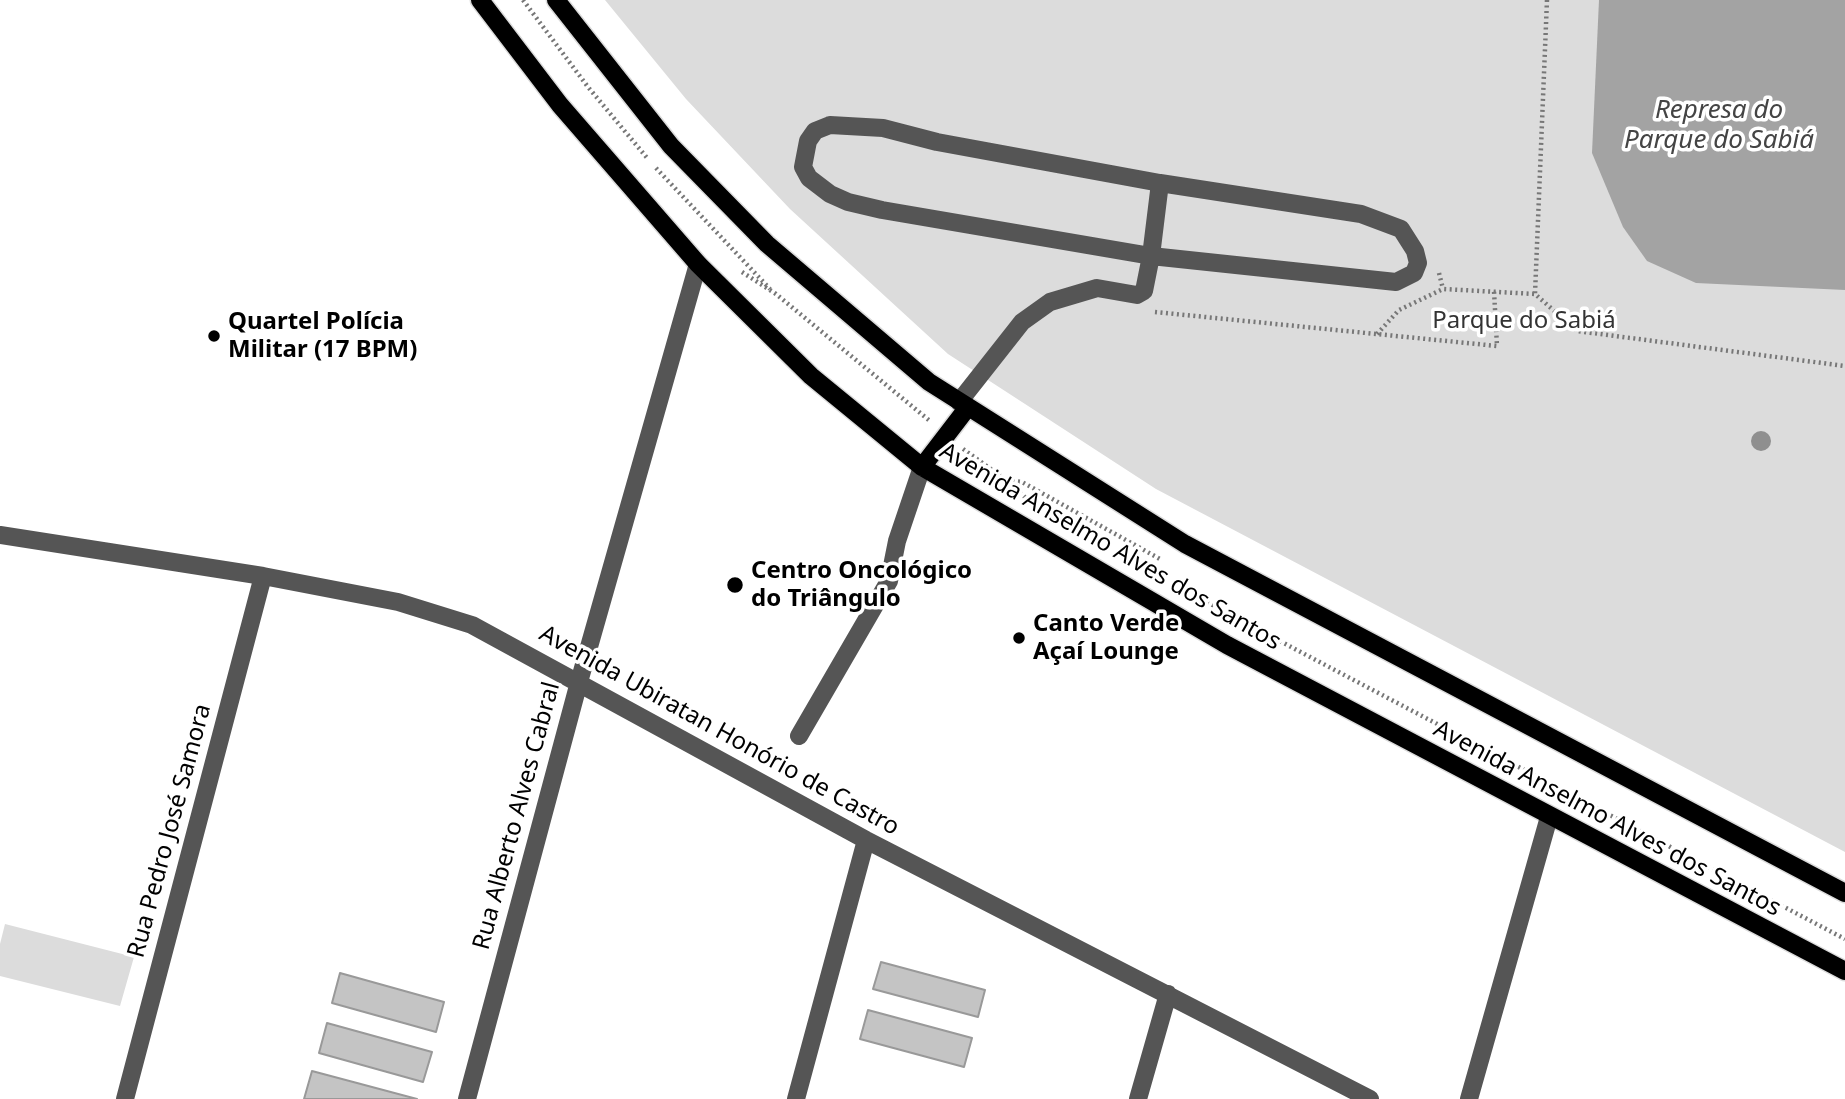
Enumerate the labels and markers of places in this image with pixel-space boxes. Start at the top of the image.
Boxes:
place label: Quartel Polícia Militar (17 BPM) [228,308,417,364]
marker: Quartel Polícia Militar (17 BPM) [206,328,222,344]
place label: Centro Oncológico do Triângulo [751,557,972,613]
marker: Centro Oncológico do Triângulo [725,575,745,595]
place label: Canto Verde Açaí Lounge [1033,610,1179,666]
marker: Canto Verde Açaí Lounge [1011,630,1027,646]

